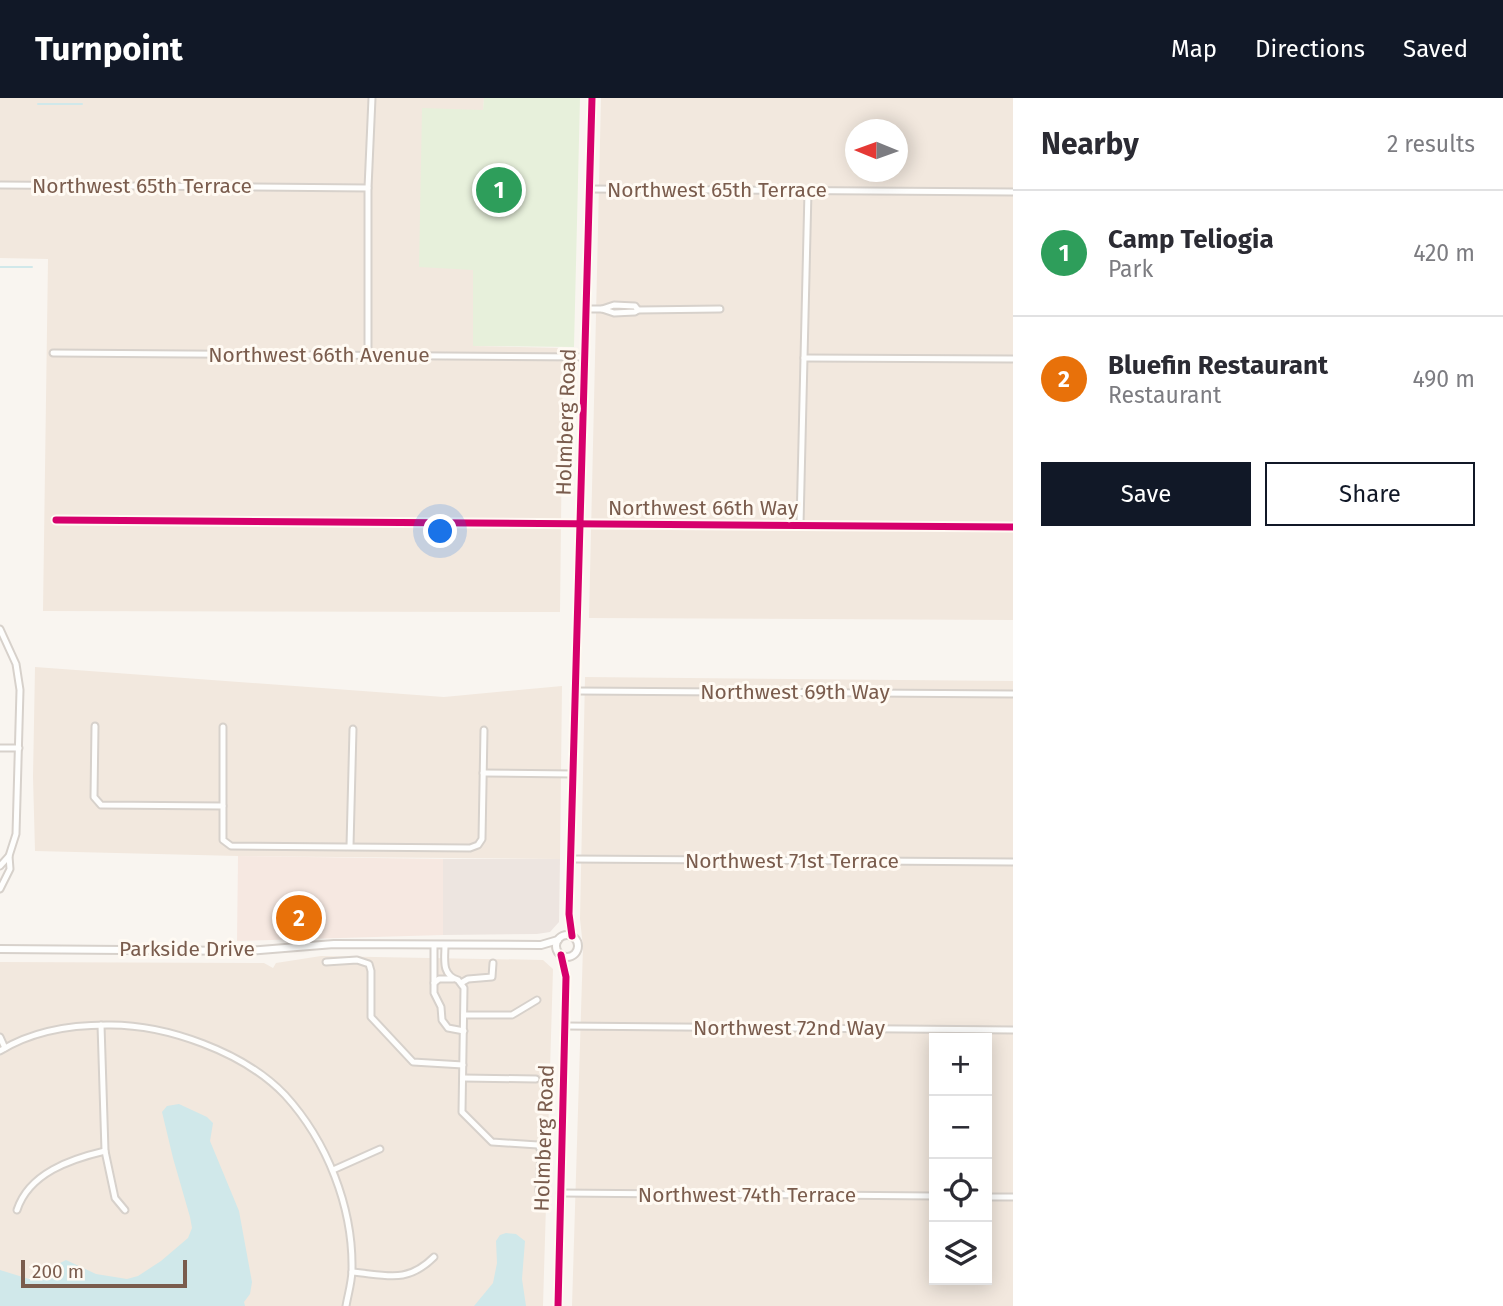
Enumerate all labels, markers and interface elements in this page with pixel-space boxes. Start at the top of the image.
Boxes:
text: Turnpoint [35,29,183,69]
text: Map [1171,35,1217,63]
text: Directions [1255,35,1365,63]
text: Saved [1403,35,1468,63]
north arrow [845,119,908,182]
text: Nearby [1041,126,1139,162]
text: 2 results [1387,130,1475,158]
pin: 1 [476,164,522,216]
street label: Northwest 65th Terrace [32,173,252,199]
street label: Northwest 65th Terrace [607,177,827,203]
text: Camp Teliogia [1108,224,1274,255]
text: 1 [1059,239,1069,267]
text: 420 m [1413,239,1475,267]
text: Park [1108,255,1153,283]
street label: Northwest 66th Avenue [208,342,430,368]
street label: Holmberg Road [550,348,582,496]
text: Bluefin Restaurant [1108,350,1328,381]
text: 2 [1058,365,1070,393]
text: 490 m [1413,365,1475,393]
text: Restaurant [1108,381,1221,409]
button: Save [1041,462,1251,526]
button: Share [1265,462,1475,526]
street label: Northwest 66th Way [608,495,799,521]
your location [423,514,457,548]
street label: Northwest 69th Way [700,679,890,705]
street label: Northwest 71st Terrace [685,848,899,874]
pin: 2 [276,892,322,944]
street label: Parkside Drive [119,936,255,962]
street label: Northwest 72nd Way [693,1015,886,1041]
map controls [929,1033,992,1285]
button: + [929,1033,992,1096]
street label: Holmberg Road [528,1064,560,1212]
button: − [929,1096,992,1159]
button: locate [929,1159,992,1222]
street label: Northwest 74th Terrace [638,1182,856,1208]
button: layers [929,1222,992,1285]
scale bar [21,1257,187,1289]
text: 200 m [32,1260,84,1283]

